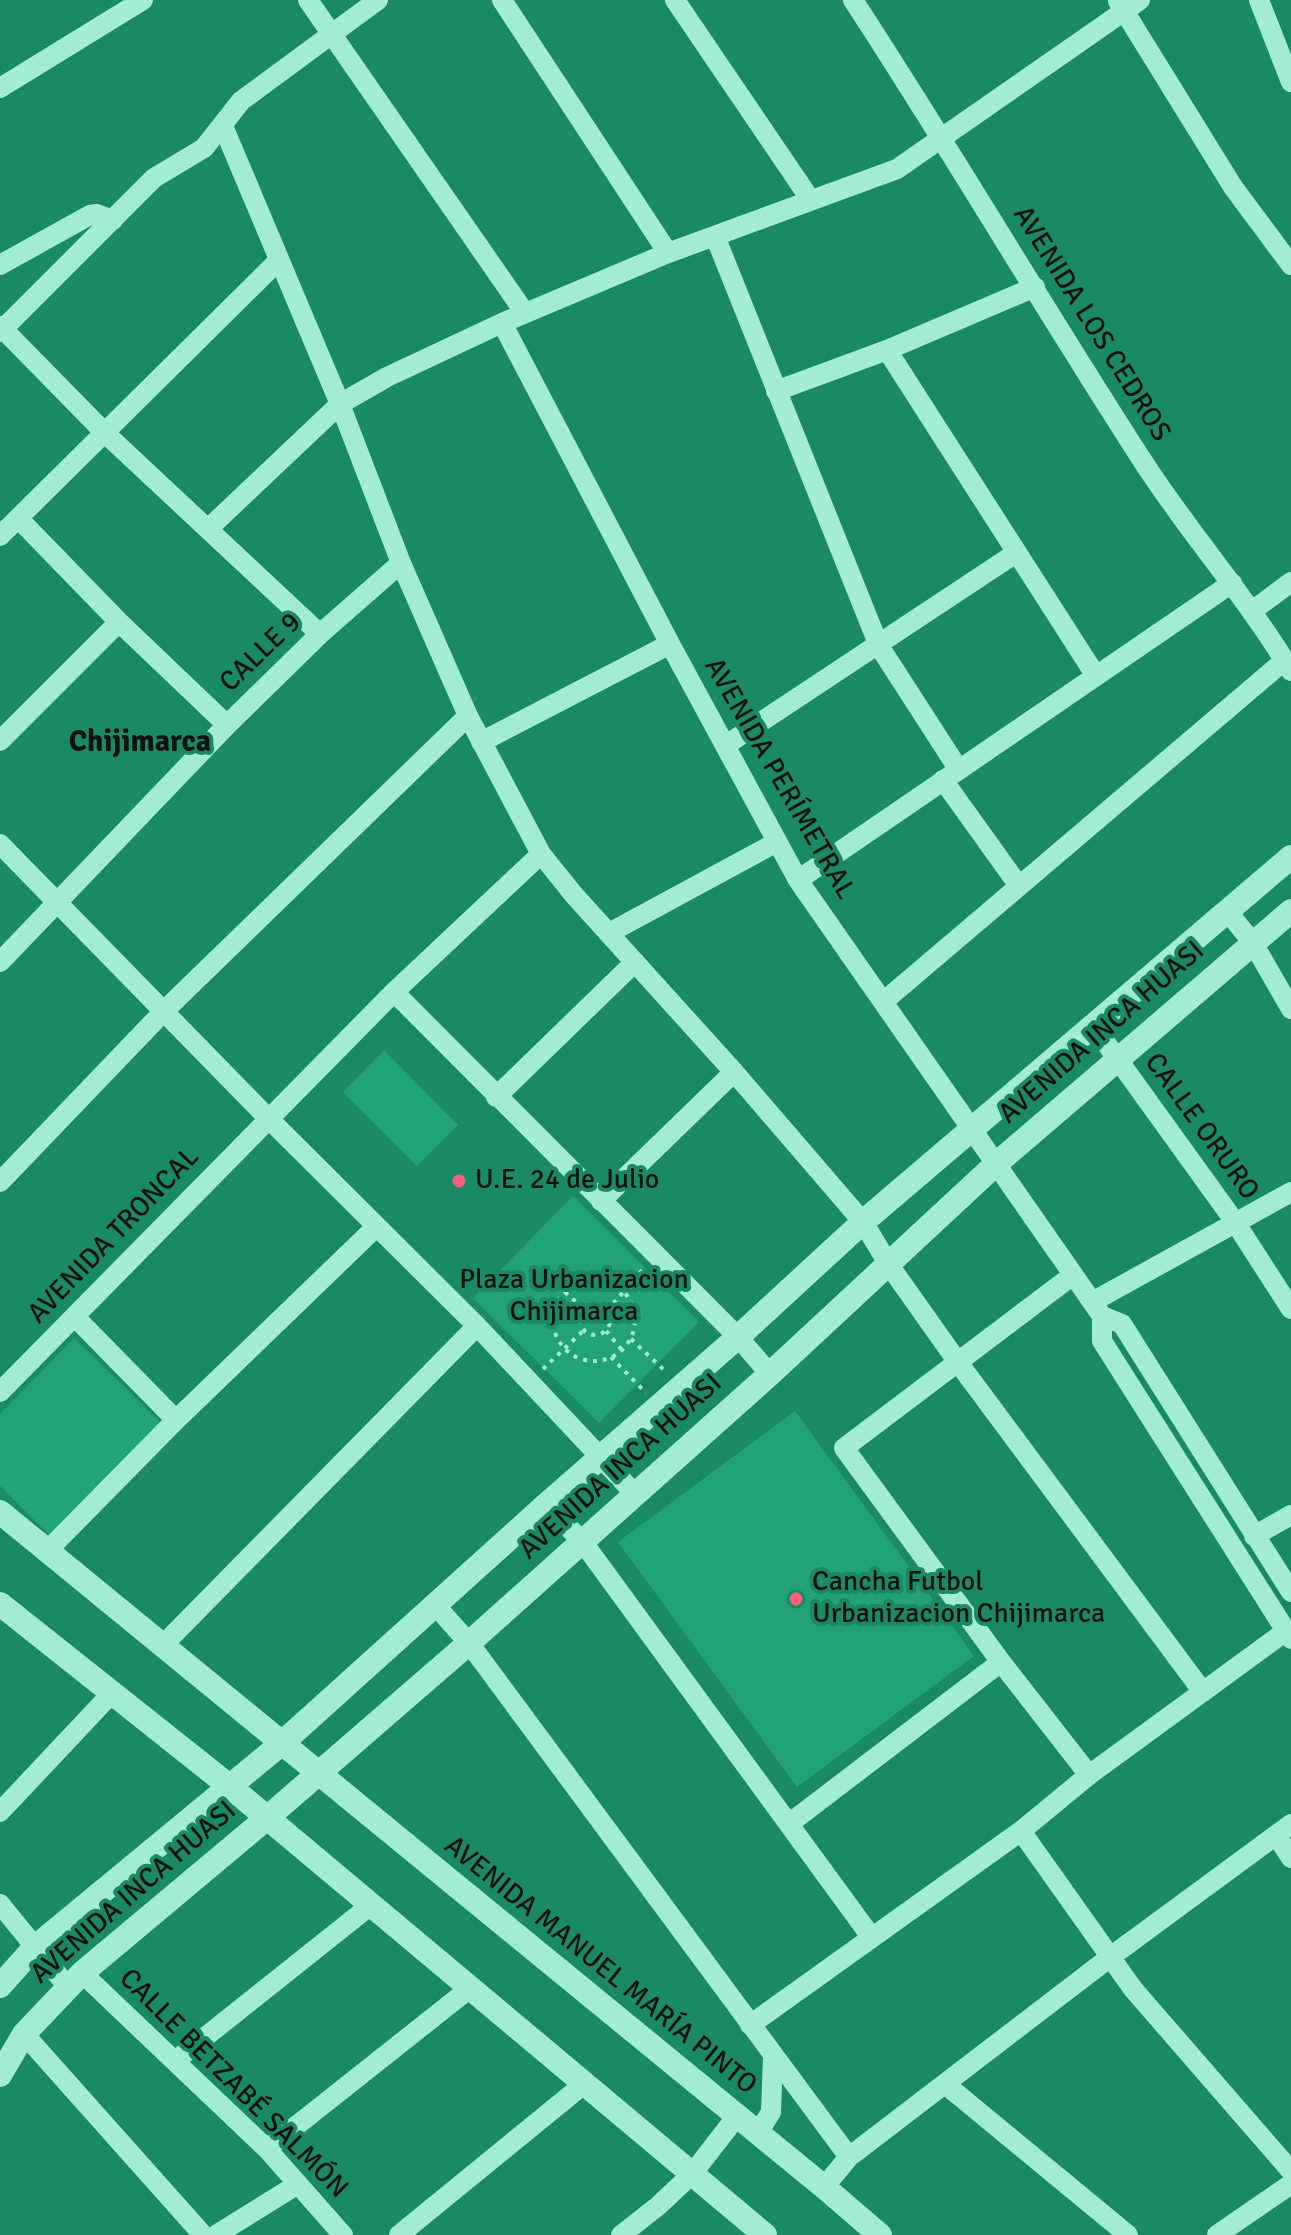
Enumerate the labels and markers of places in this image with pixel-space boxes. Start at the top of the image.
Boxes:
place label: U.E. 24 de Julio [475,1164,659,1198]
marker: U.E. 24 de Julio [450,1172,468,1190]
place label: Cancha Futbol Urbanizacion Chijimarca [812,1566,1105,1632]
marker: Cancha Futbol Urbanizacion Chijimarca [787,1590,805,1608]

